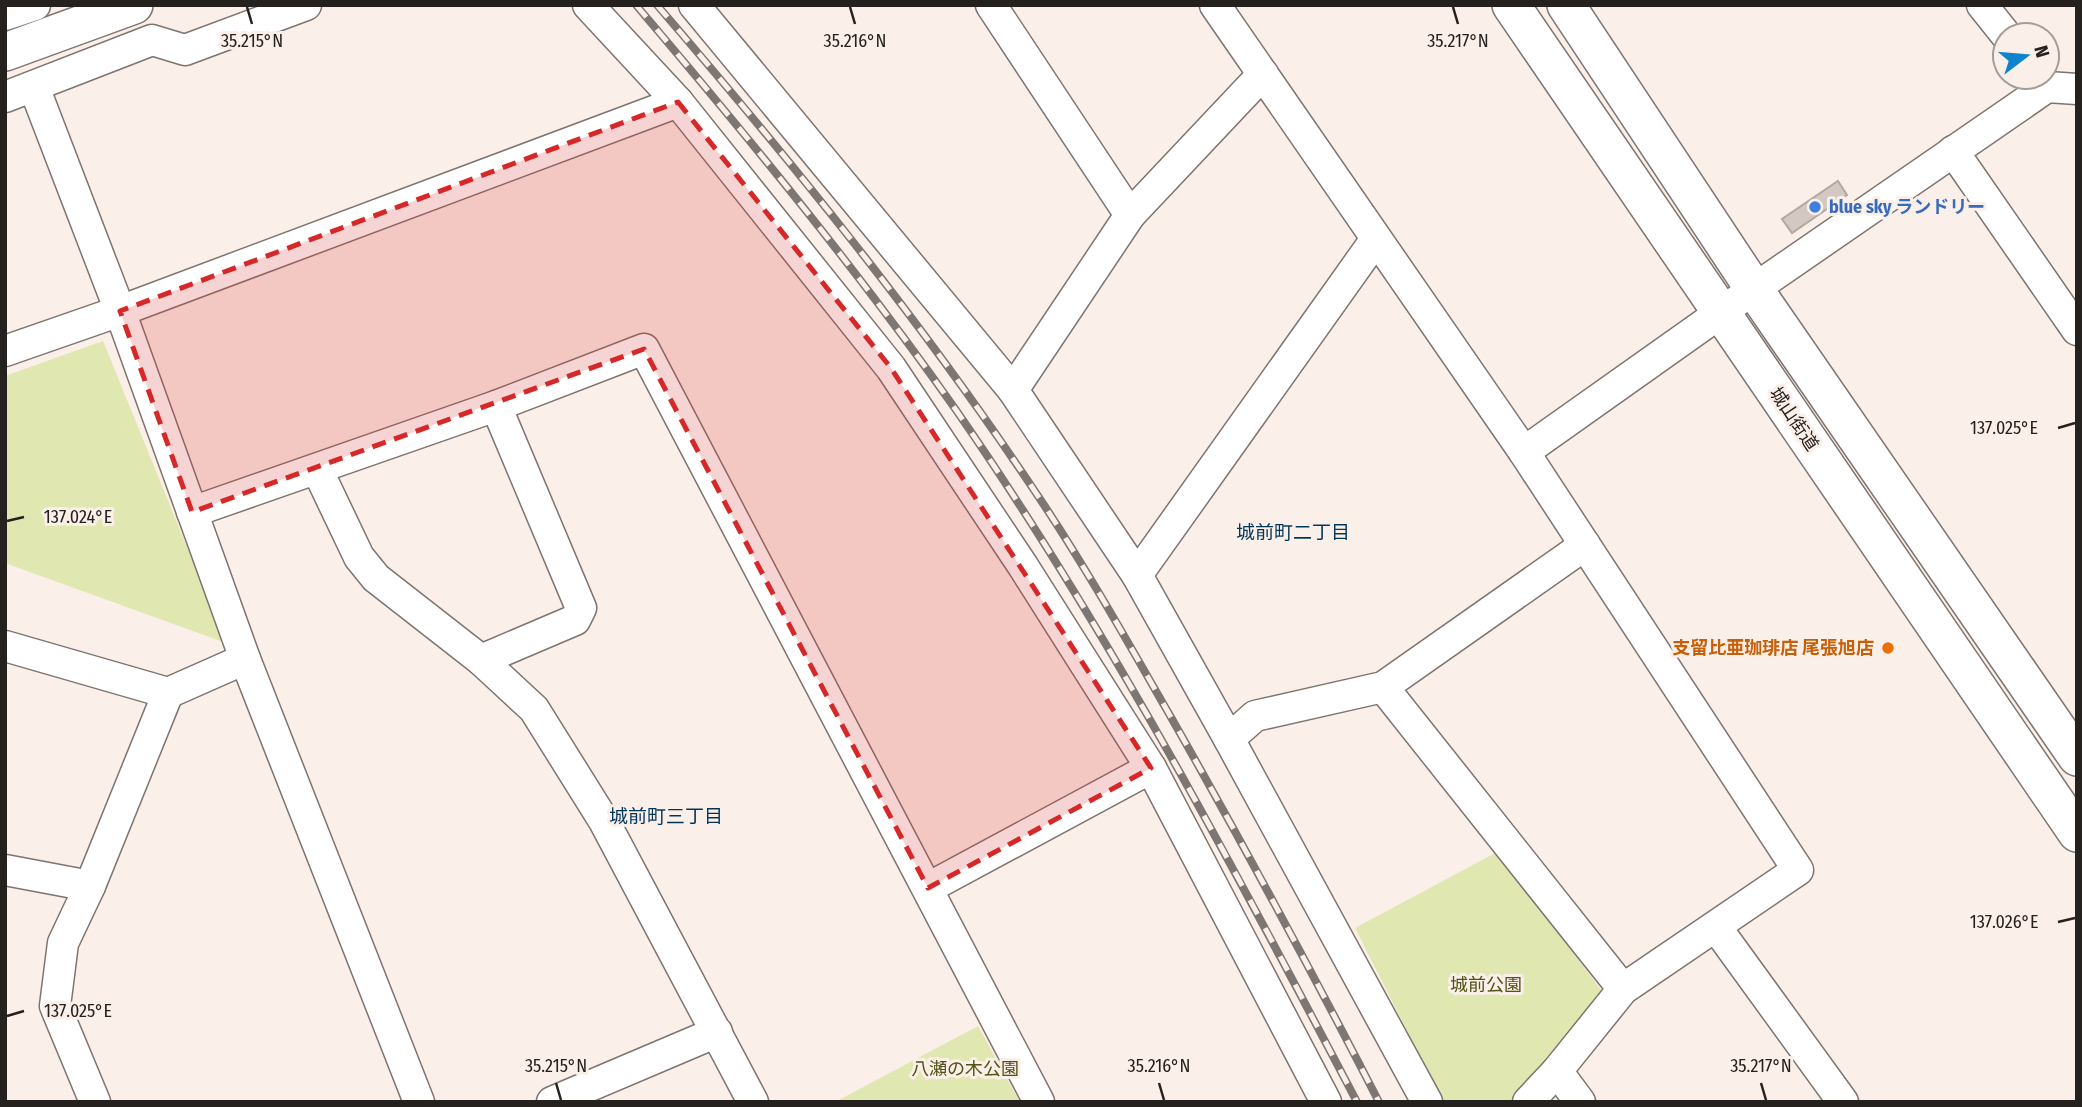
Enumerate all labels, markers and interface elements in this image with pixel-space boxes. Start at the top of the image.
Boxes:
north arrow [1991,21,2061,91]
text: 35.215°N [221,30,283,52]
text: 35.216°N [824,30,886,52]
text: 35.217°N [1427,30,1489,52]
text: N [2029,43,2054,60]
place label: blue sky ランドリー [1829,196,1985,218]
marker: blue sky ランドリー [1807,199,1823,215]
street label: 城山街道 [1765,383,1823,455]
text: 137.025°E [1970,417,2038,439]
text: 137.024°E [44,506,112,528]
district label: 城前町二丁目 [1236,521,1350,544]
place label: 支留比亜珈琲店 尾張旭店 [1672,637,1874,659]
marker: 支留比亜珈琲店 尾張旭店 [1880,640,1896,656]
district label: 城前町三丁目 [609,805,723,828]
text: 137.026°E [1970,911,2038,933]
park label: 城前公園 [1450,974,1522,996]
text: 137.025°E [44,1000,112,1022]
text: 35.215°N [525,1055,587,1077]
text: 35.216°N [1128,1055,1190,1077]
text: 35.217°N [1730,1055,1792,1077]
park label: 八瀬の木公園 [911,1058,1019,1080]

